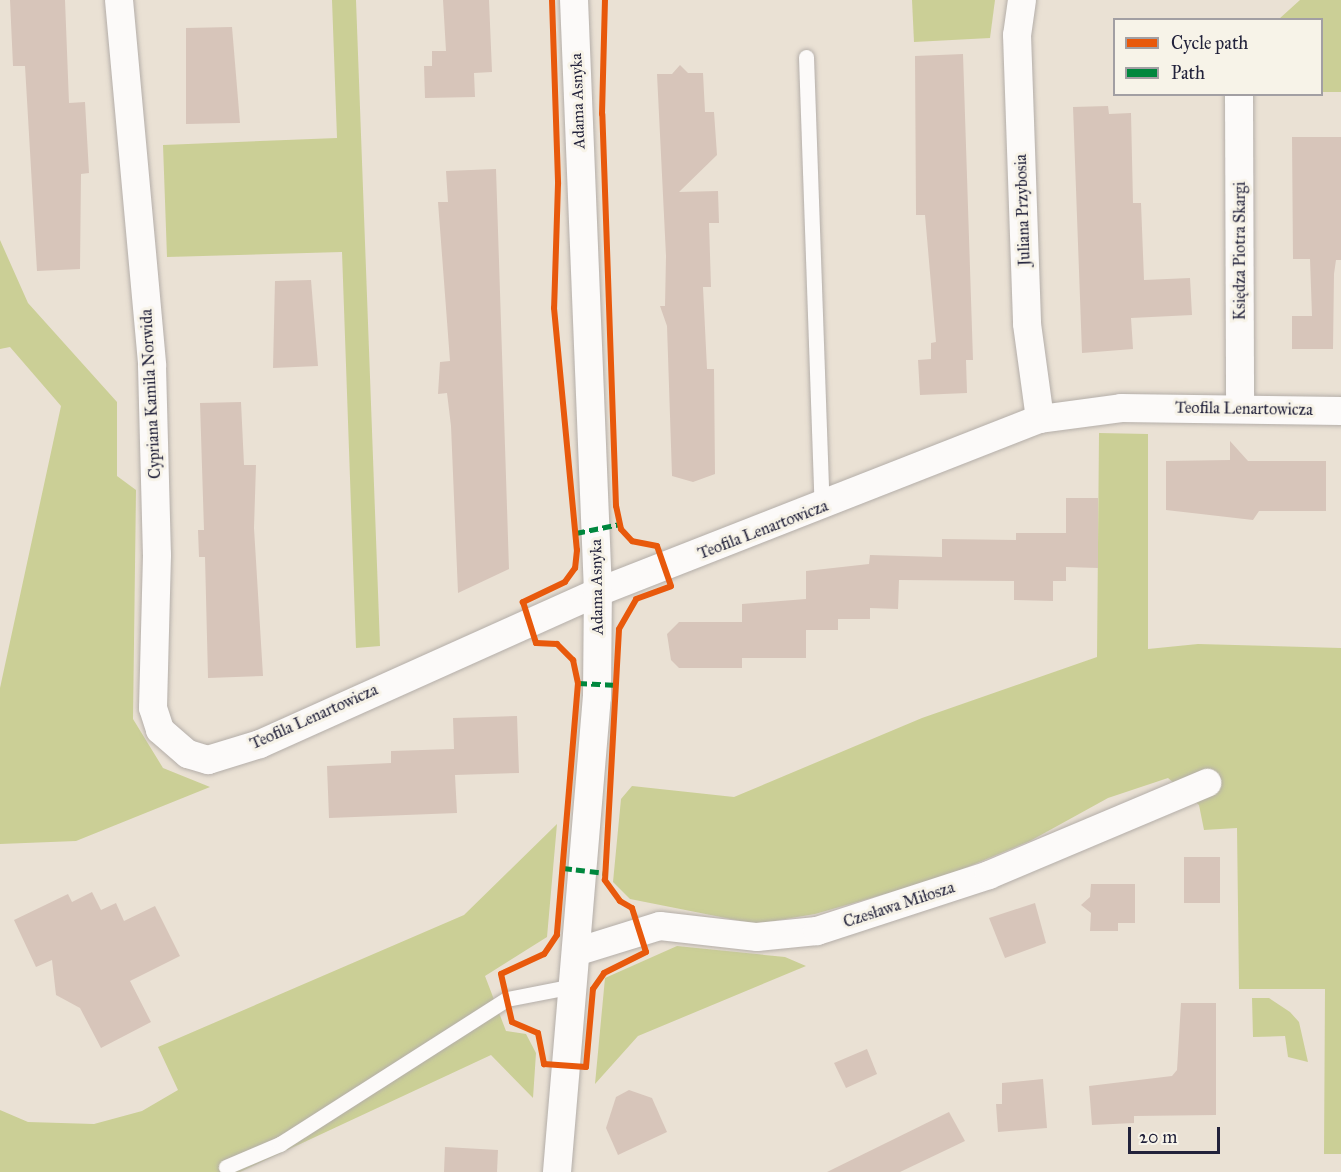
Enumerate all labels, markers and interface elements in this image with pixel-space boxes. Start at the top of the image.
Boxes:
legend [1113,18,1323,96]
text: Cycle path [1171,32,1248,54]
street label: Adama Asnyka [567,53,589,149]
text: Path [1171,62,1205,84]
street label: Juliana Przybosia [1011,154,1035,266]
street label: Księdza Piotra Skargi [1230,182,1250,320]
street label: Cypriana Kamila Norwida [137,309,165,479]
street label: Teofila Lenartowicza [1175,398,1313,420]
street label: Teofila Lenartowicza [695,496,831,564]
street label: Adama Asnyka [587,539,607,635]
street label: Teofila Lenartowicza [247,680,381,754]
street label: Czesława Miłosza [841,878,957,932]
scale bar [1131,1115,1222,1153]
text: 20 m [1139,1126,1177,1148]

